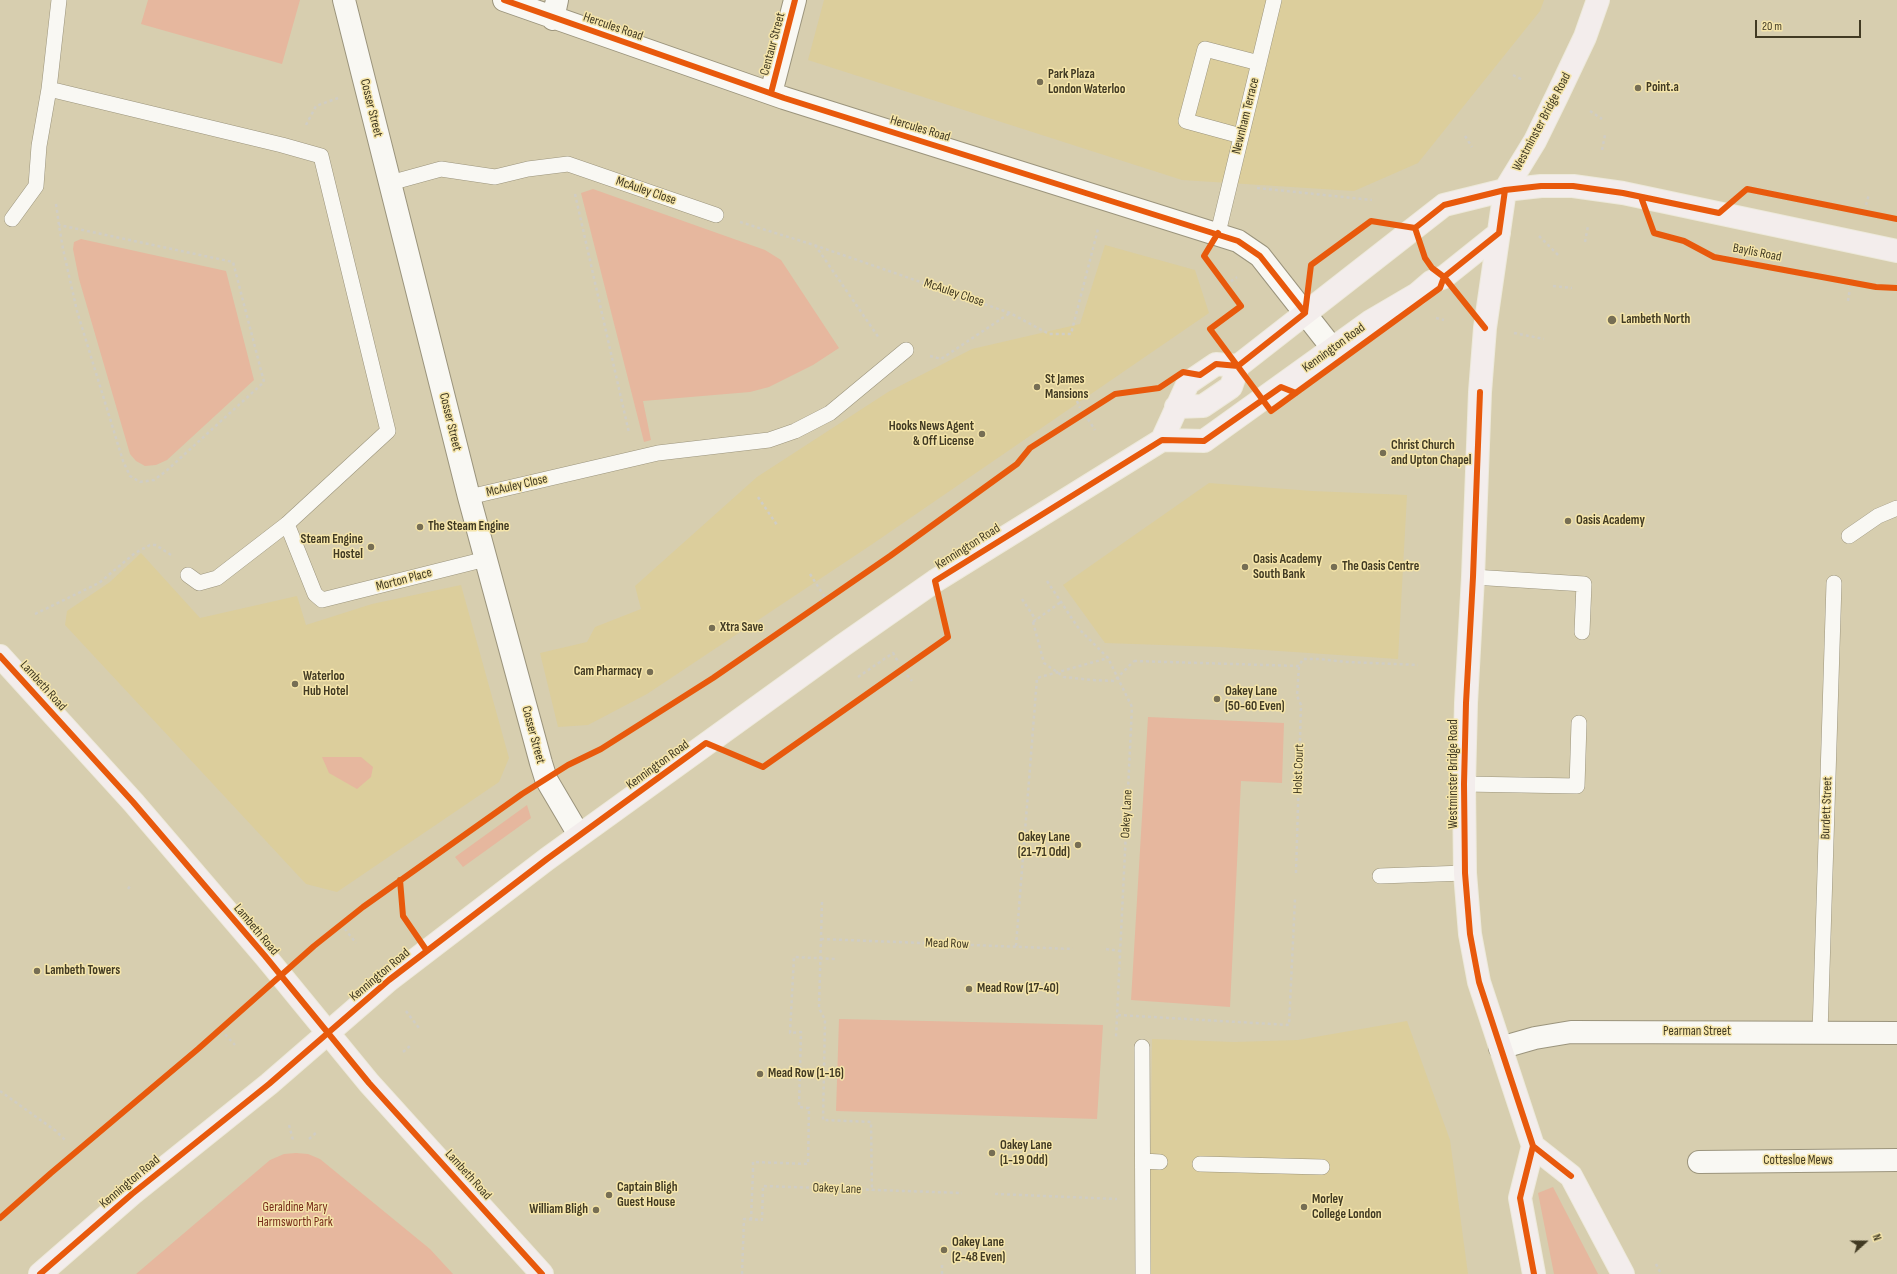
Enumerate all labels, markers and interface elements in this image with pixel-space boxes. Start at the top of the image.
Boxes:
street label: Hercules Road [581,10,645,44]
street label: Centaur Street [757,11,789,77]
scale bar [1757,12,1863,38]
text: 20 m [1762,19,1782,34]
place label: Park Plaza London Waterloo [1048,67,1125,98]
street label: Westminster Bridge Road [1509,70,1575,174]
street label: Newnham Terrace [1229,76,1263,156]
street label: Cosser Street [356,77,386,139]
marker: Park Plaza London Waterloo [1035,77,1045,87]
place label: Point.a [1646,80,1679,96]
marker: Point.a [1633,83,1643,93]
street label: Hercules Road [888,112,952,146]
street label: McAuley Close [614,173,678,209]
street label: Baylis Road [1731,241,1783,265]
street label: McAuley Close [922,275,986,311]
place label: Lambeth North [1621,312,1690,328]
marker: Lambeth North [1606,314,1618,326]
street label: Kennington Road [1300,320,1368,376]
place label: St James Mansions [1045,372,1088,403]
marker: St James Mansions [1032,382,1042,392]
street label: Cosser Street [435,391,465,453]
place label: Hooks News Agent & Off License [889,419,974,450]
marker: Hooks News Agent & Off License [977,429,987,439]
place label: Christ Church and Upton Chapel [1391,438,1471,469]
marker: Christ Church and Upton Chapel [1378,448,1388,458]
street label: McAuley Close [485,471,549,501]
place label: Oasis Academy [1576,513,1645,529]
marker: Oasis Academy [1563,516,1573,526]
place label: The Steam Engine [428,519,509,535]
street label: Kennington Road [933,521,1003,573]
marker: The Steam Engine [415,522,425,532]
place label: Steam Engine Hostel [301,532,363,563]
marker: Steam Engine Hostel [366,542,376,552]
place label: Oasis Academy South Bank [1253,552,1322,583]
place label: The Oasis Centre [1342,559,1419,575]
marker: Oasis Academy South Bank [1240,562,1250,572]
marker: The Oasis Centre [1329,562,1339,572]
street label: Morton Place [374,565,434,595]
place label: Xtra Save [720,620,763,636]
marker: Xtra Save [707,623,717,633]
street label: Lambeth Road [16,658,70,714]
place label: Cam Pharmacy [574,664,642,680]
marker: Cam Pharmacy [645,667,655,677]
place label: Waterloo Hub Hotel [303,669,348,700]
marker: Waterloo Hub Hotel [290,679,300,689]
place label: Oakey Lane (50-60 Even) [1225,684,1285,715]
marker: Oakey Lane (50-60 Even) [1212,694,1222,704]
street label: Cosser Street [518,704,548,766]
street label: Westminster Bridge Road [1446,719,1462,829]
street label: Kennington Road [624,737,692,793]
street label: Holst Court [1290,744,1308,794]
street label: Burdett Street [1818,776,1836,840]
street label: Oakey Lane [1118,789,1136,839]
place label: Oakey Lane (21-71 Odd) [1018,830,1070,861]
marker: Oakey Lane (21-71 Odd) [1073,840,1083,850]
street label: Lambeth Road [230,901,282,959]
street label: Mead Row [925,935,969,953]
street label: Kennington Road [347,945,413,1005]
place label: Lambeth Towers [45,963,120,979]
marker: Lambeth Towers [32,966,42,976]
place label: Mead Row (17-40) [977,981,1059,997]
marker: Mead Row (17-40) [964,984,974,994]
street label: Pearman Street [1663,1024,1731,1040]
place label: Mead Row (1-16) [768,1066,844,1082]
marker: Mead Row (1-16) [755,1069,765,1079]
place label: Oakey Lane (1-19 Odd) [1000,1138,1052,1169]
street label: Lambeth Road [441,1147,495,1203]
marker: Oakey Lane (1-19 Odd) [987,1148,997,1158]
street label: Kennington Road [97,1152,163,1212]
street label: Cottesloe Mews [1763,1153,1833,1169]
place label: Captain Bligh Guest House [617,1180,677,1211]
street label: Oakey Lane [812,1180,862,1198]
marker: Captain Bligh Guest House [604,1190,614,1200]
place label: Morley College London [1312,1192,1382,1223]
park label: Geraldine Mary Harmsworth Park [257,1200,333,1231]
place label: William Bligh [529,1202,588,1218]
marker: Morley College London [1299,1202,1309,1212]
marker: William Bligh [591,1205,601,1215]
north arrow [1845,1222,1885,1262]
text: N [1870,1232,1884,1243]
place label: Oakey Lane (2-48 Even) [952,1235,1005,1266]
marker: Oakey Lane (2-48 Even) [939,1245,949,1255]

